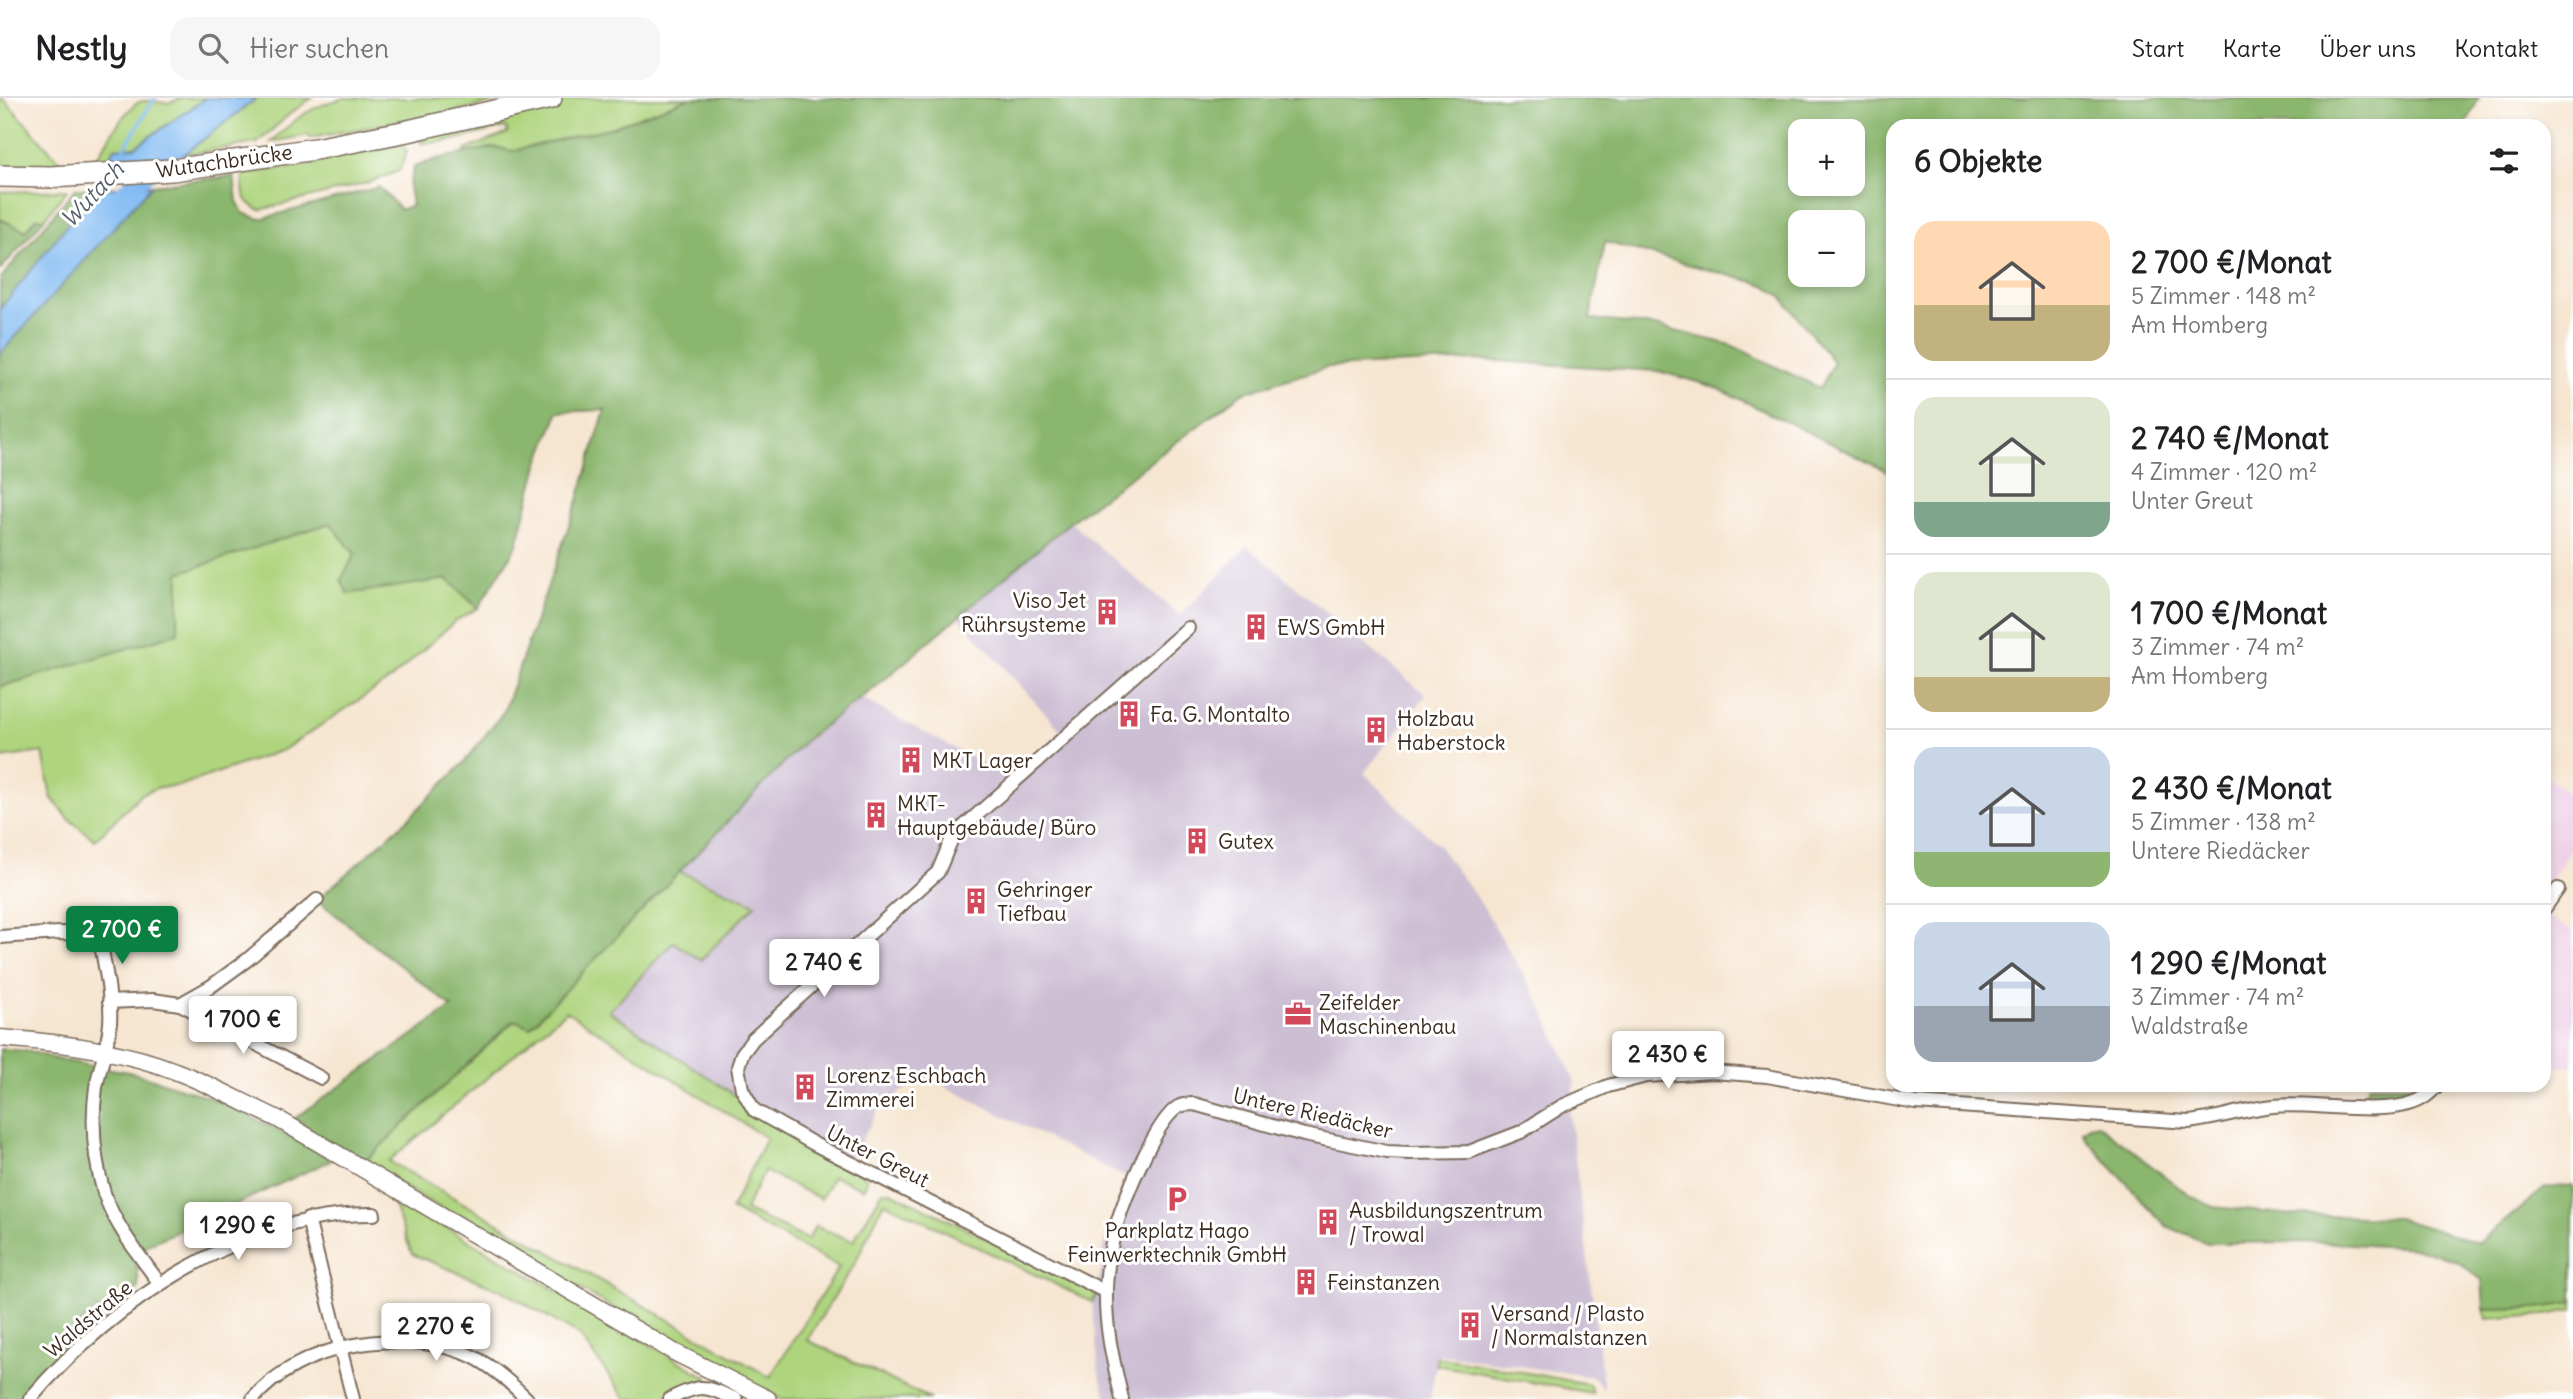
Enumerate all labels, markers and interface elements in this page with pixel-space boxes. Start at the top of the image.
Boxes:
search box [170,17,660,80]
text: Nestly [35,27,128,69]
icon: search [194,29,232,67]
text: Hier suchen [250,32,389,65]
text: Start [2132,33,2184,63]
text: Karte [2222,33,2281,63]
text: Über uns [2319,33,2416,63]
text: Kontakt [2454,33,2538,63]
map controls [1788,119,1865,287]
button: + [1788,119,1865,196]
street label: Wutachbrücke [154,138,294,184]
text: 6 Objekte [1914,142,2042,180]
icon: filters [2485,142,2523,180]
water label: Wutach [54,154,130,233]
button: − [1788,210,1865,287]
text: 2 700 €/Monat [2131,243,2332,281]
icon: home [1970,249,2054,333]
text: 5 Zimmer · 148 m² [2131,281,2316,310]
text: Am Homberg [2131,310,2268,339]
text: 2 740 €/Monat [2131,419,2329,457]
icon: home [1970,425,2054,509]
text: 4 Zimmer · 120 m² [2131,457,2317,486]
text: Unter Greut [2131,486,2253,515]
place label: Viso Jet Rührsysteme [961,587,1086,638]
text: 1 700 €/Monat [2131,594,2327,632]
building icon: Viso Jet Rührsysteme [1092,597,1122,627]
icon: home [1970,600,2054,684]
building icon: EWS GmbH [1241,612,1271,642]
place label: EWS GmbH [1277,614,1385,641]
text: 3 Zimmer · 74 m² [2131,632,2304,661]
text: Am Homberg [2131,661,2268,690]
building icon: Fa. G. Montalto [1114,699,1144,729]
place label: Fa. G. Montalto [1150,701,1290,728]
place label: Holzbau Haberstock [1397,705,1505,756]
building icon: Holzbau Haberstock [1361,715,1391,745]
building icon: MKT Lager [896,745,926,775]
place label: MKT Lager [932,747,1033,774]
text: 2 430 €/Monat [2131,769,2332,807]
icon: home [1970,775,2054,859]
place label: MKT- Hauptgebäude/ Büro [897,790,1096,841]
building icon: MKT- Hauptgebäude/ Büro [861,800,891,830]
text: 5 Zimmer · 138 m² [2131,807,2316,836]
building icon: Gutex [1182,826,1212,856]
place label: Gutex [1218,828,1274,855]
text: Untere Riedäcker [2131,836,2310,865]
place label: Gehringer Tiefbau [997,876,1093,927]
building icon: Gehringer Tiefbau [961,886,991,916]
pin: 2 700 € [57,906,187,966]
text: 2 700 € [82,914,162,943]
pin: 2 740 € [759,940,889,999]
text: 1 290 €/Monat [2131,944,2326,982]
text: 2 740 € [785,947,863,976]
icon: home [1970,950,2054,1034]
text: 3 Zimmer · 74 m² [2131,982,2304,1011]
place label: Zeifelder Maschinenbau [1319,989,1456,1040]
pin: 1 700 € [178,996,308,1056]
office icon: Zeifelder Maschinenbau [1283,999,1313,1029]
text: 1 700 € [205,1004,281,1033]
text: Waldstraße [2131,1011,2248,1040]
pin: 2 430 € [1603,1032,1733,1091]
text: 2 430 € [1628,1039,1708,1068]
place label: Lorenz Eschbach Zimmerei [826,1062,986,1113]
building icon: Lorenz Eschbach Zimmerei [790,1072,820,1102]
street label: Untere Riedäcker [1230,1081,1396,1145]
street label: Unter Greut [822,1119,934,1193]
parking icon: Parkplatz Hago Feinwerktechnik GmbH [1162,1184,1192,1214]
place label: Ausbildungszentrum / Trowal [1349,1197,1543,1248]
pin: 1 290 € [173,1202,303,1262]
building icon: Ausbildungszentrum / Trowal [1313,1207,1343,1237]
text: 1 290 € [200,1210,276,1239]
place label: Parkplatz Hago Feinwerktechnik GmbH [1067,1217,1287,1268]
building icon: Feinstanzen [1291,1267,1321,1297]
place label: Feinstanzen [1327,1269,1440,1296]
street label: Waldstraße [38,1274,138,1364]
place label: Versand / Plasto / Normalstanzen [1491,1300,1647,1351]
pin: 2 270 € [371,1304,501,1363]
building icon: Versand / Plasto / Normalstanzen [1455,1310,1485,1340]
text: 2 270 € [397,1311,475,1340]

